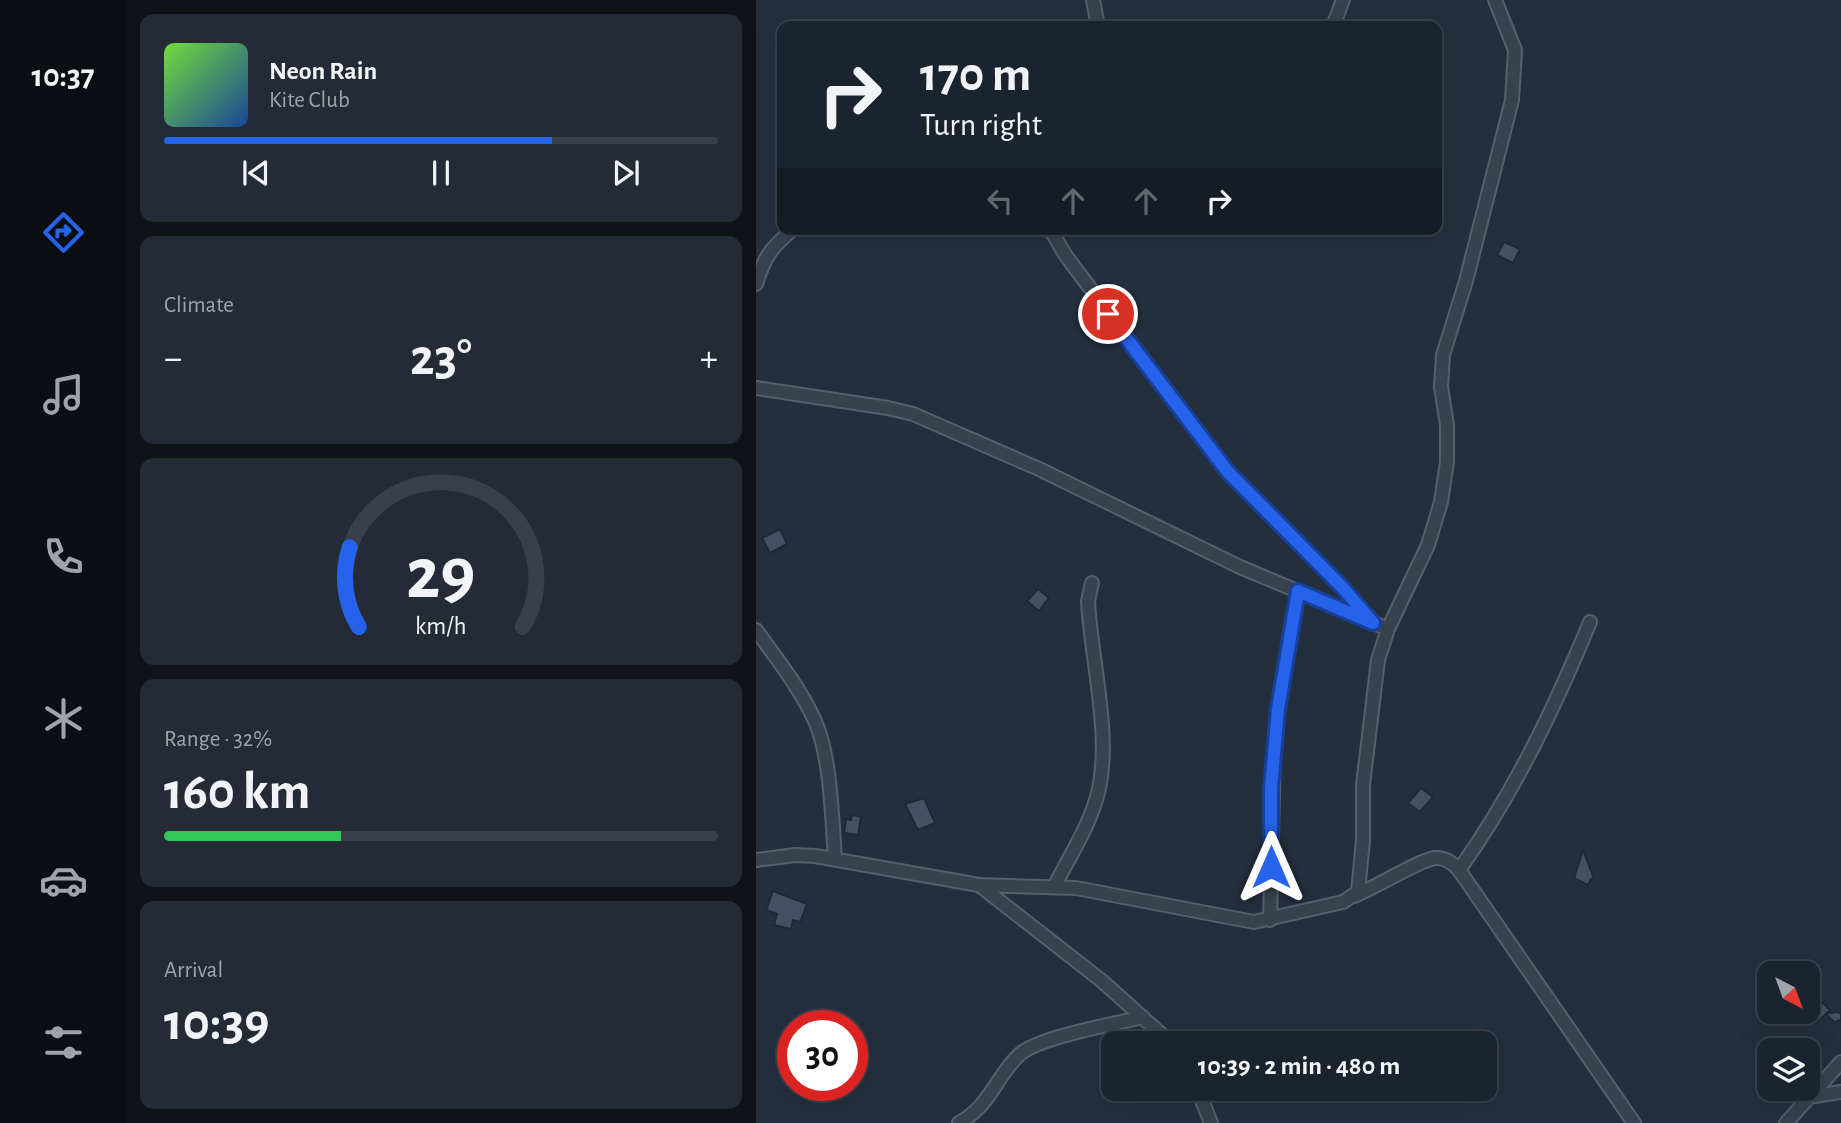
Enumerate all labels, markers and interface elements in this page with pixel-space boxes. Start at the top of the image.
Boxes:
icon: right [805,49,896,140]
text: 170 m [920,51,1031,100]
text: Neon Rain [269,58,377,84]
text: 10:37 [31,60,95,92]
text: Kite Club [269,89,350,112]
text: Turn right [920,109,1042,141]
icon: previous [237,154,275,192]
icon: pause [422,154,460,192]
icon: next [607,154,645,192]
icon: left [981,182,1019,220]
icon: ahead [1054,182,1092,220]
icon: ahead [1127,182,1165,220]
icon: right [1200,182,1238,220]
icon: directions [39,208,88,257]
pin [1078,284,1138,344]
text: Climate [164,294,234,317]
icon: arrive [1089,295,1127,333]
text: 23° [410,332,472,384]
text: − [164,340,182,378]
text: + [700,340,718,378]
icon: music [39,370,88,419]
icon: phone [39,532,88,581]
text: 29 [406,540,476,613]
text: km/h [415,614,467,639]
icon: climate [39,694,88,743]
text: Range · 32% [164,728,272,751]
text: 160 km [164,766,310,818]
position arrow [1234,830,1308,904]
icon: car [39,856,88,905]
text: Arrival [164,959,223,982]
north arrow [1757,961,1820,1024]
map controls [1757,961,1820,1101]
text: 10:39 [164,997,269,1049]
speed limit sign: 30 [777,1010,868,1101]
icon: filters [39,1018,88,1067]
button: layers [1757,1038,1820,1101]
text: 10:39 · 2 min · 480 m [1198,1053,1400,1079]

